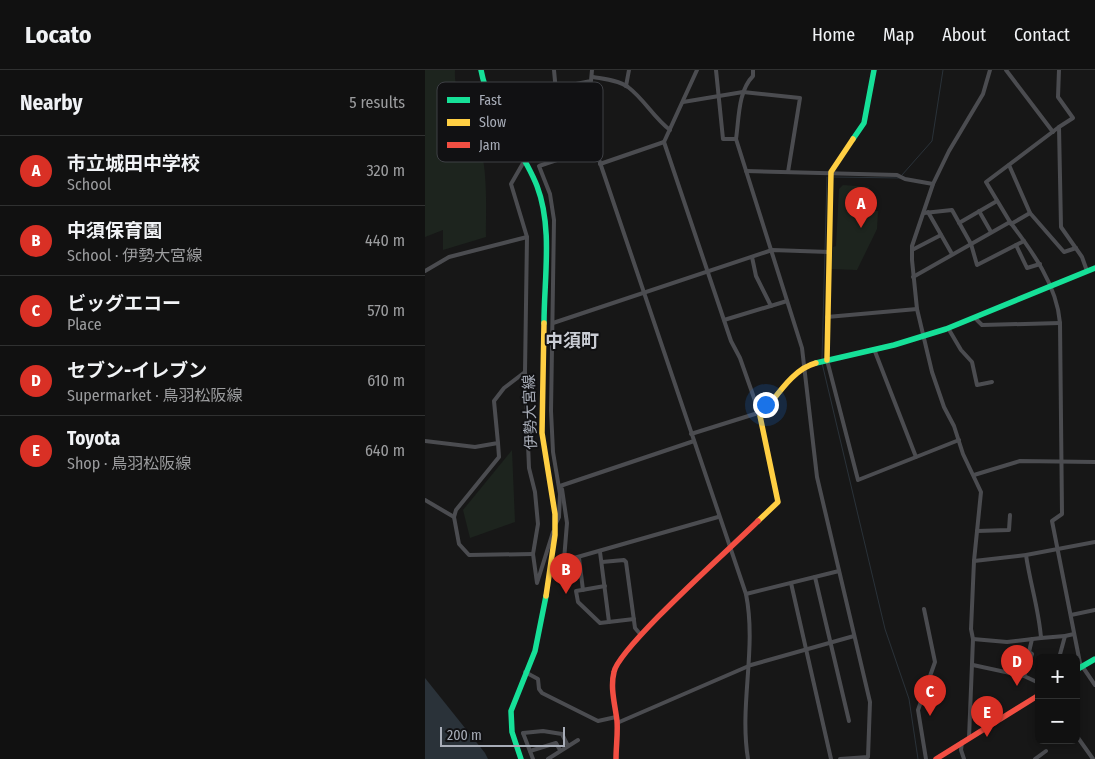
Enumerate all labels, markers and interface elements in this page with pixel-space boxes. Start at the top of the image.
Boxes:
text: Locato [25,21,91,49]
text: Home [812,24,855,46]
text: Map [883,24,914,46]
text: About [942,24,986,46]
text: Contact [1014,24,1070,46]
legend [437,82,603,162]
text: Nearby [20,90,82,116]
text: Fast [479,92,502,109]
text: 5 results [349,93,405,112]
text: Slow [479,114,506,131]
text: Jam [479,137,500,154]
text: 市立城田中学校 [67,152,200,175]
text: A [32,161,40,180]
text: 320 m [366,161,405,180]
text: School [67,175,111,194]
pin: A [845,187,877,228]
text: 中須保育園 [67,219,162,242]
text: B [32,231,40,250]
text: 440 m [365,231,405,250]
text: School · 伊勢大宮線 [67,246,202,265]
text: ビッグエコー [67,292,181,315]
text: C [32,301,40,320]
text: 570 m [367,301,405,320]
text: Place [67,315,102,334]
district label: 中須町 [545,330,599,352]
text: セブン-イレブン [67,359,207,382]
text: D [31,371,41,390]
text: 610 m [367,371,405,390]
street label: 伊勢大宮線 [520,374,540,450]
text: Supermarket · 鳥羽松阪線 [67,386,242,405]
your location [753,392,779,418]
text: Toyota [67,427,120,450]
text: E [32,441,40,460]
text: 640 m [365,441,405,460]
text: Shop · 鳥羽松阪線 [67,454,191,473]
pin: B [550,553,582,594]
pin: D [1001,645,1033,686]
map controls [1035,654,1080,744]
button: + [1035,654,1080,699]
pin: C [914,675,946,716]
pin: E [971,696,1003,737]
button: − [1035,699,1080,744]
scale bar [440,724,565,747]
text: 200 m [447,727,482,744]

